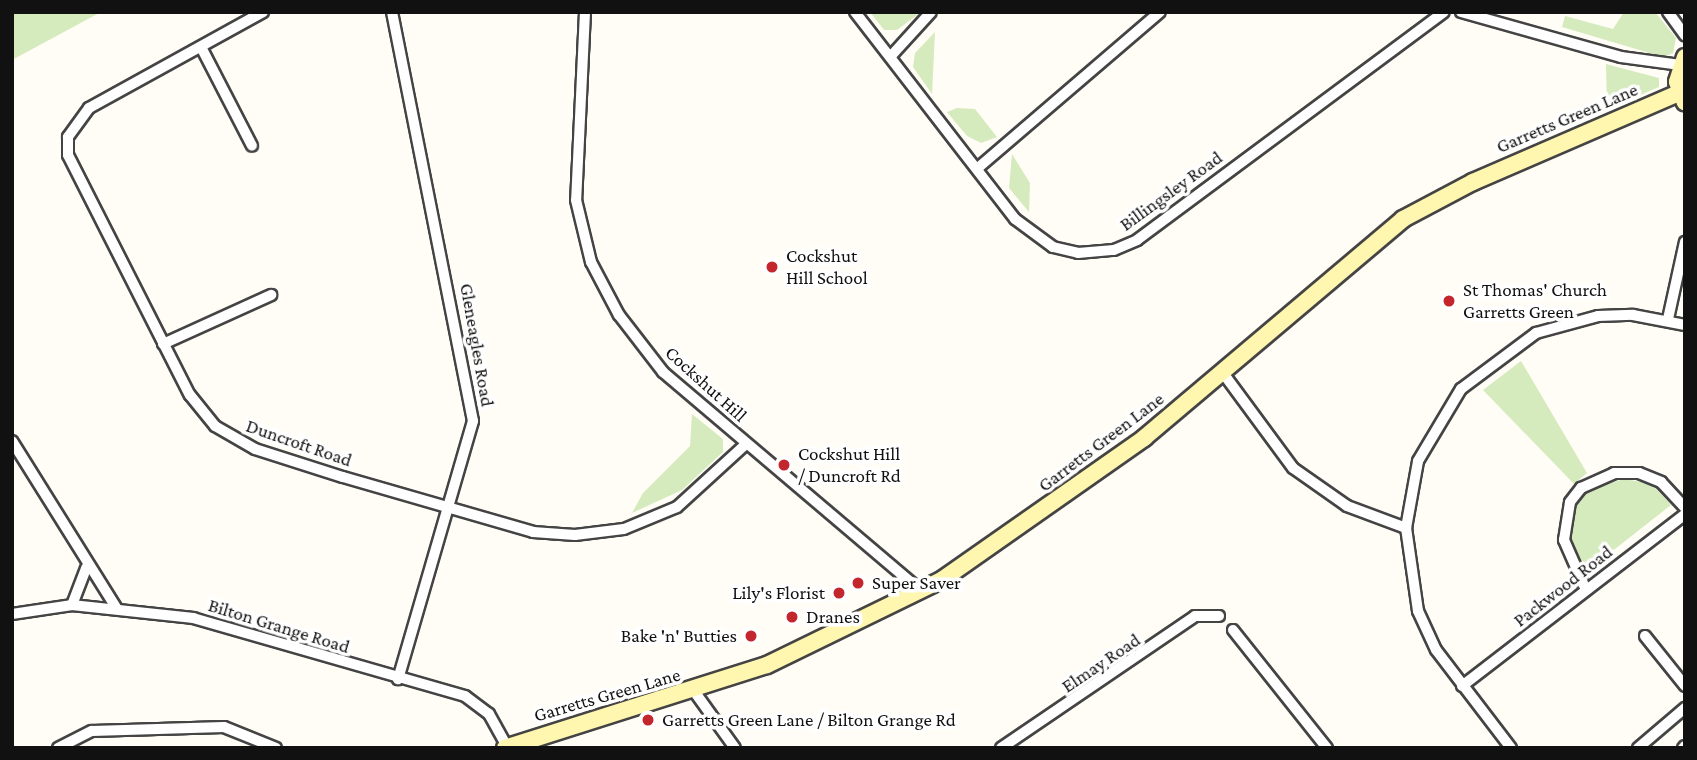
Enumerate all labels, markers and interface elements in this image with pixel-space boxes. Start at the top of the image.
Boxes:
street label: Garretts Green Lane [1493,78,1641,158]
street label: Billingsley Road [1115,146,1227,236]
place label: Cockshut Hill School [786,245,868,289]
marker: Cockshut Hill School [764,259,780,275]
place label: St Thomas' Church Garretts Green [1463,279,1607,323]
street label: Gleneagles Road [455,282,499,408]
marker: St Thomas' Church Garretts Green [1441,293,1457,309]
street label: Cockshut Hill [660,341,752,427]
street label: Garretts Green Lane [1034,387,1168,497]
street label: Duncroft Road [243,414,355,472]
place label: Cockshut Hill / Duncroft Rd [798,443,901,487]
marker: Cockshut Hill / Duncroft Rd [776,457,792,473]
street label: Packwood Road [1509,540,1617,632]
place label: Super Saver [872,572,961,594]
marker: Super Saver [850,575,866,591]
place label: Lily's Florist [732,582,825,604]
marker: Lily's Florist [831,585,847,601]
street label: Bilton Grange Road [206,594,352,658]
place label: Dranes [806,606,860,628]
marker: Dranes [784,609,800,625]
place label: Bake 'n' Butties [621,625,737,647]
marker: Bake 'n' Butties [743,628,759,644]
street label: Elmay Road [1057,628,1145,698]
street label: Garretts Green Lane [531,663,683,727]
place label: Garretts Green Lane / Bilton Grange Rd [662,709,956,731]
marker: Garretts Green Lane / Bilton Grange Rd [640,712,656,728]

